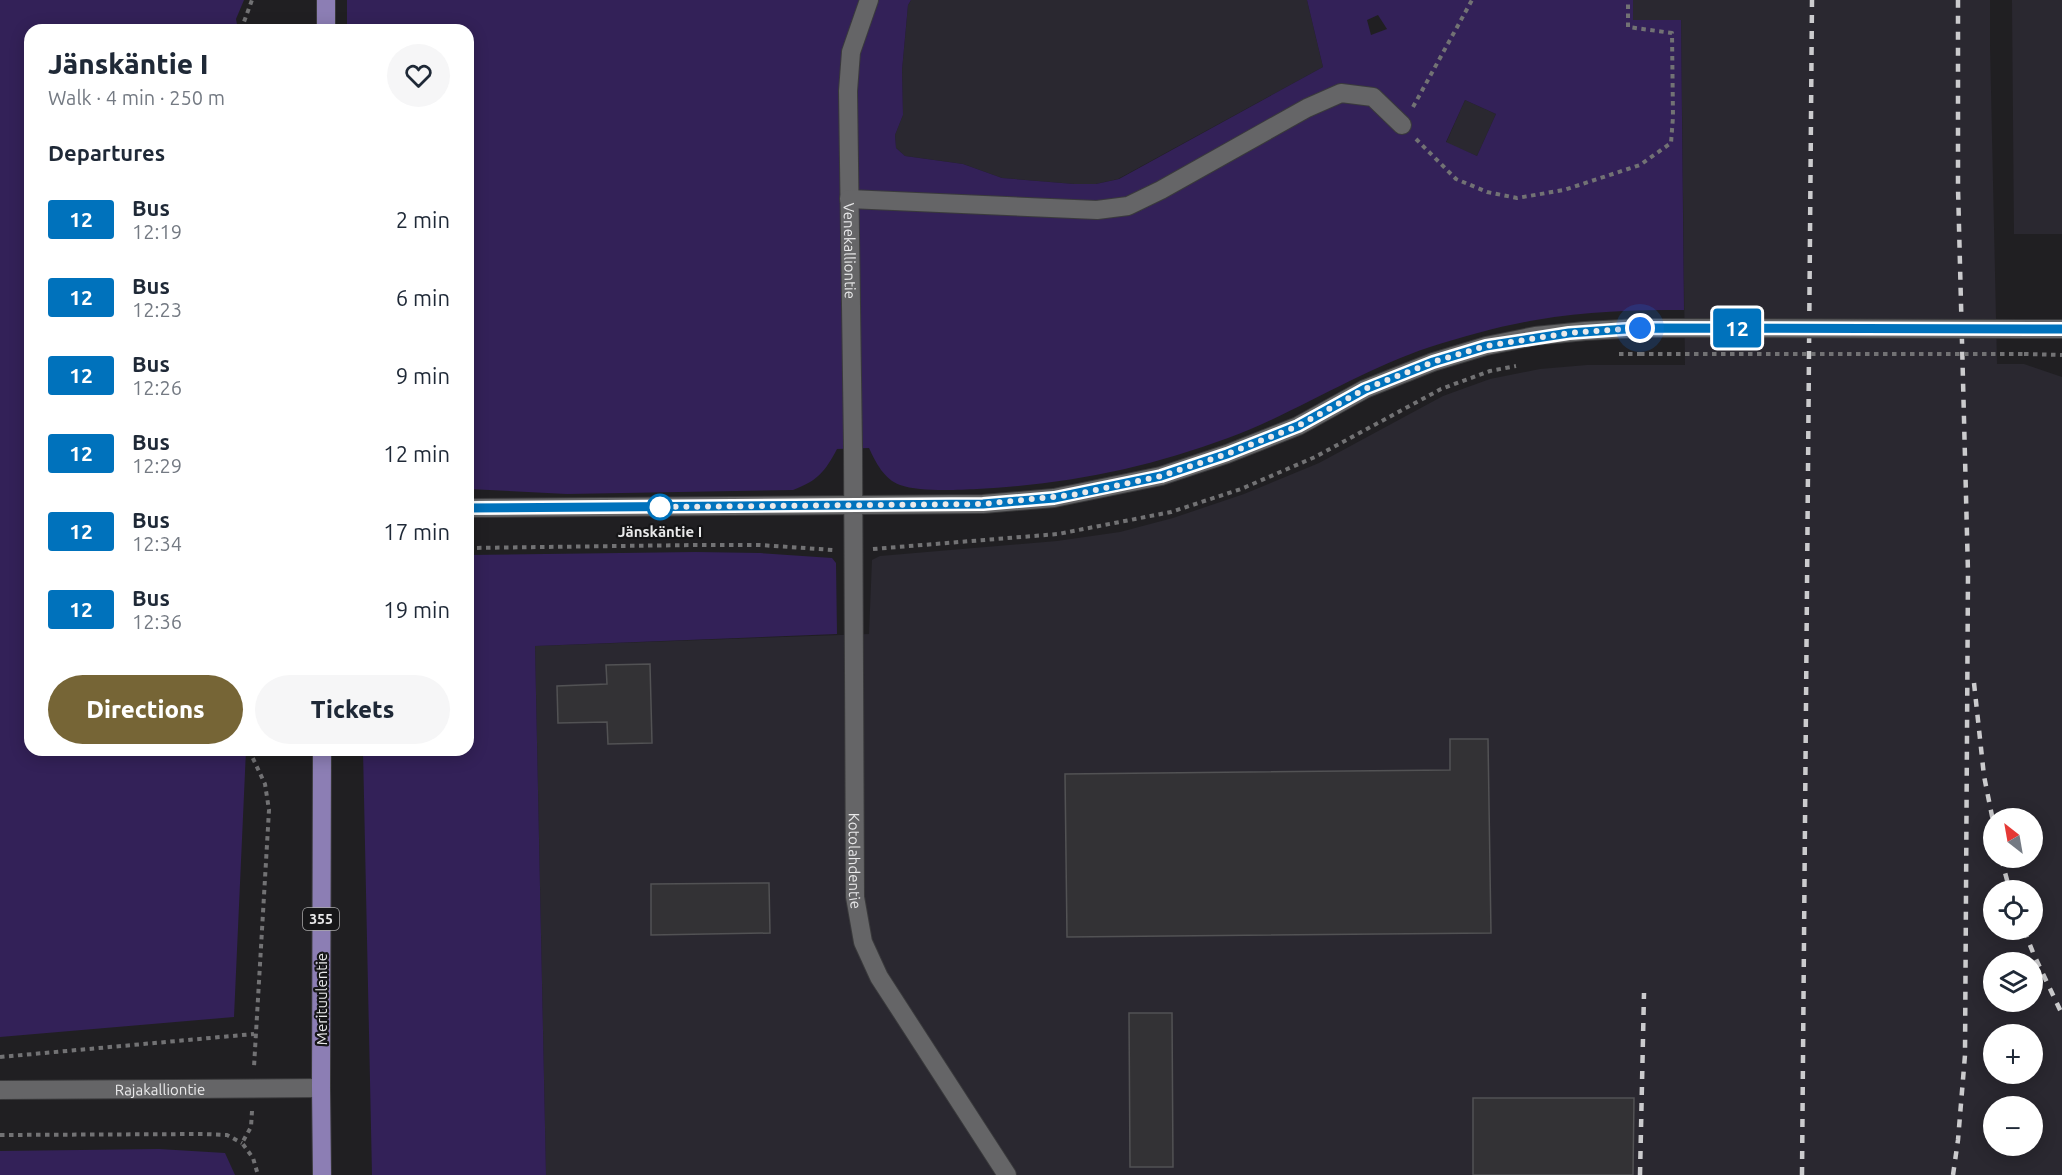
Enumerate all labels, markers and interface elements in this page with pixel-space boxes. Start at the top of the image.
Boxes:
button: heart [387,44,450,107]
text: Jänskäntie I [48,48,209,79]
text: Walk · 4 min · 250 m [48,86,225,109]
text: Departures [48,140,165,165]
text: Bus [132,195,170,220]
street label: Venekalliontie [841,203,859,299]
text: 12 [69,207,93,231]
text: 2 min [396,207,450,232]
text: 12:19 [132,220,182,243]
text: Bus [132,273,170,298]
text: 12 [69,285,93,309]
text: 6 min [396,285,450,310]
text: 12:23 [132,298,182,321]
line badge: 12 [1710,308,1764,348]
your location [1625,313,1655,343]
text: 12 [1725,316,1749,340]
text: Bus [132,351,170,376]
text: 12 [69,363,93,387]
text: 9 min [396,363,450,388]
text: 12:26 [132,376,182,399]
text: Bus [132,429,170,454]
text: 12 [69,441,93,465]
text: 12 min [383,441,450,466]
text: 12:29 [132,454,182,477]
marker: Jänskäntie I [647,494,673,520]
text: Bus [132,507,170,532]
text: 12 [69,519,93,543]
text: 17 min [383,519,450,544]
place label: Jänskäntie I [618,523,702,540]
text: 12:34 [132,532,182,555]
text: Bus [132,585,170,610]
text: 12 [69,597,93,621]
text: 19 min [383,597,450,622]
text: 12:36 [132,610,182,633]
button: Directions [48,675,243,744]
button: Tickets [255,675,450,744]
north arrow [1983,808,2043,868]
map controls [1983,808,2043,1156]
street label: Kotolahdentie [846,813,865,910]
button: locate [1983,880,2043,940]
road number: 355 [303,908,339,930]
button: layers [1983,952,2043,1012]
street label: Merituulentie [313,953,330,1045]
button: + [1983,1024,2043,1084]
street label: Rajakalliontie [115,1080,205,1098]
button: − [1983,1096,2043,1156]

